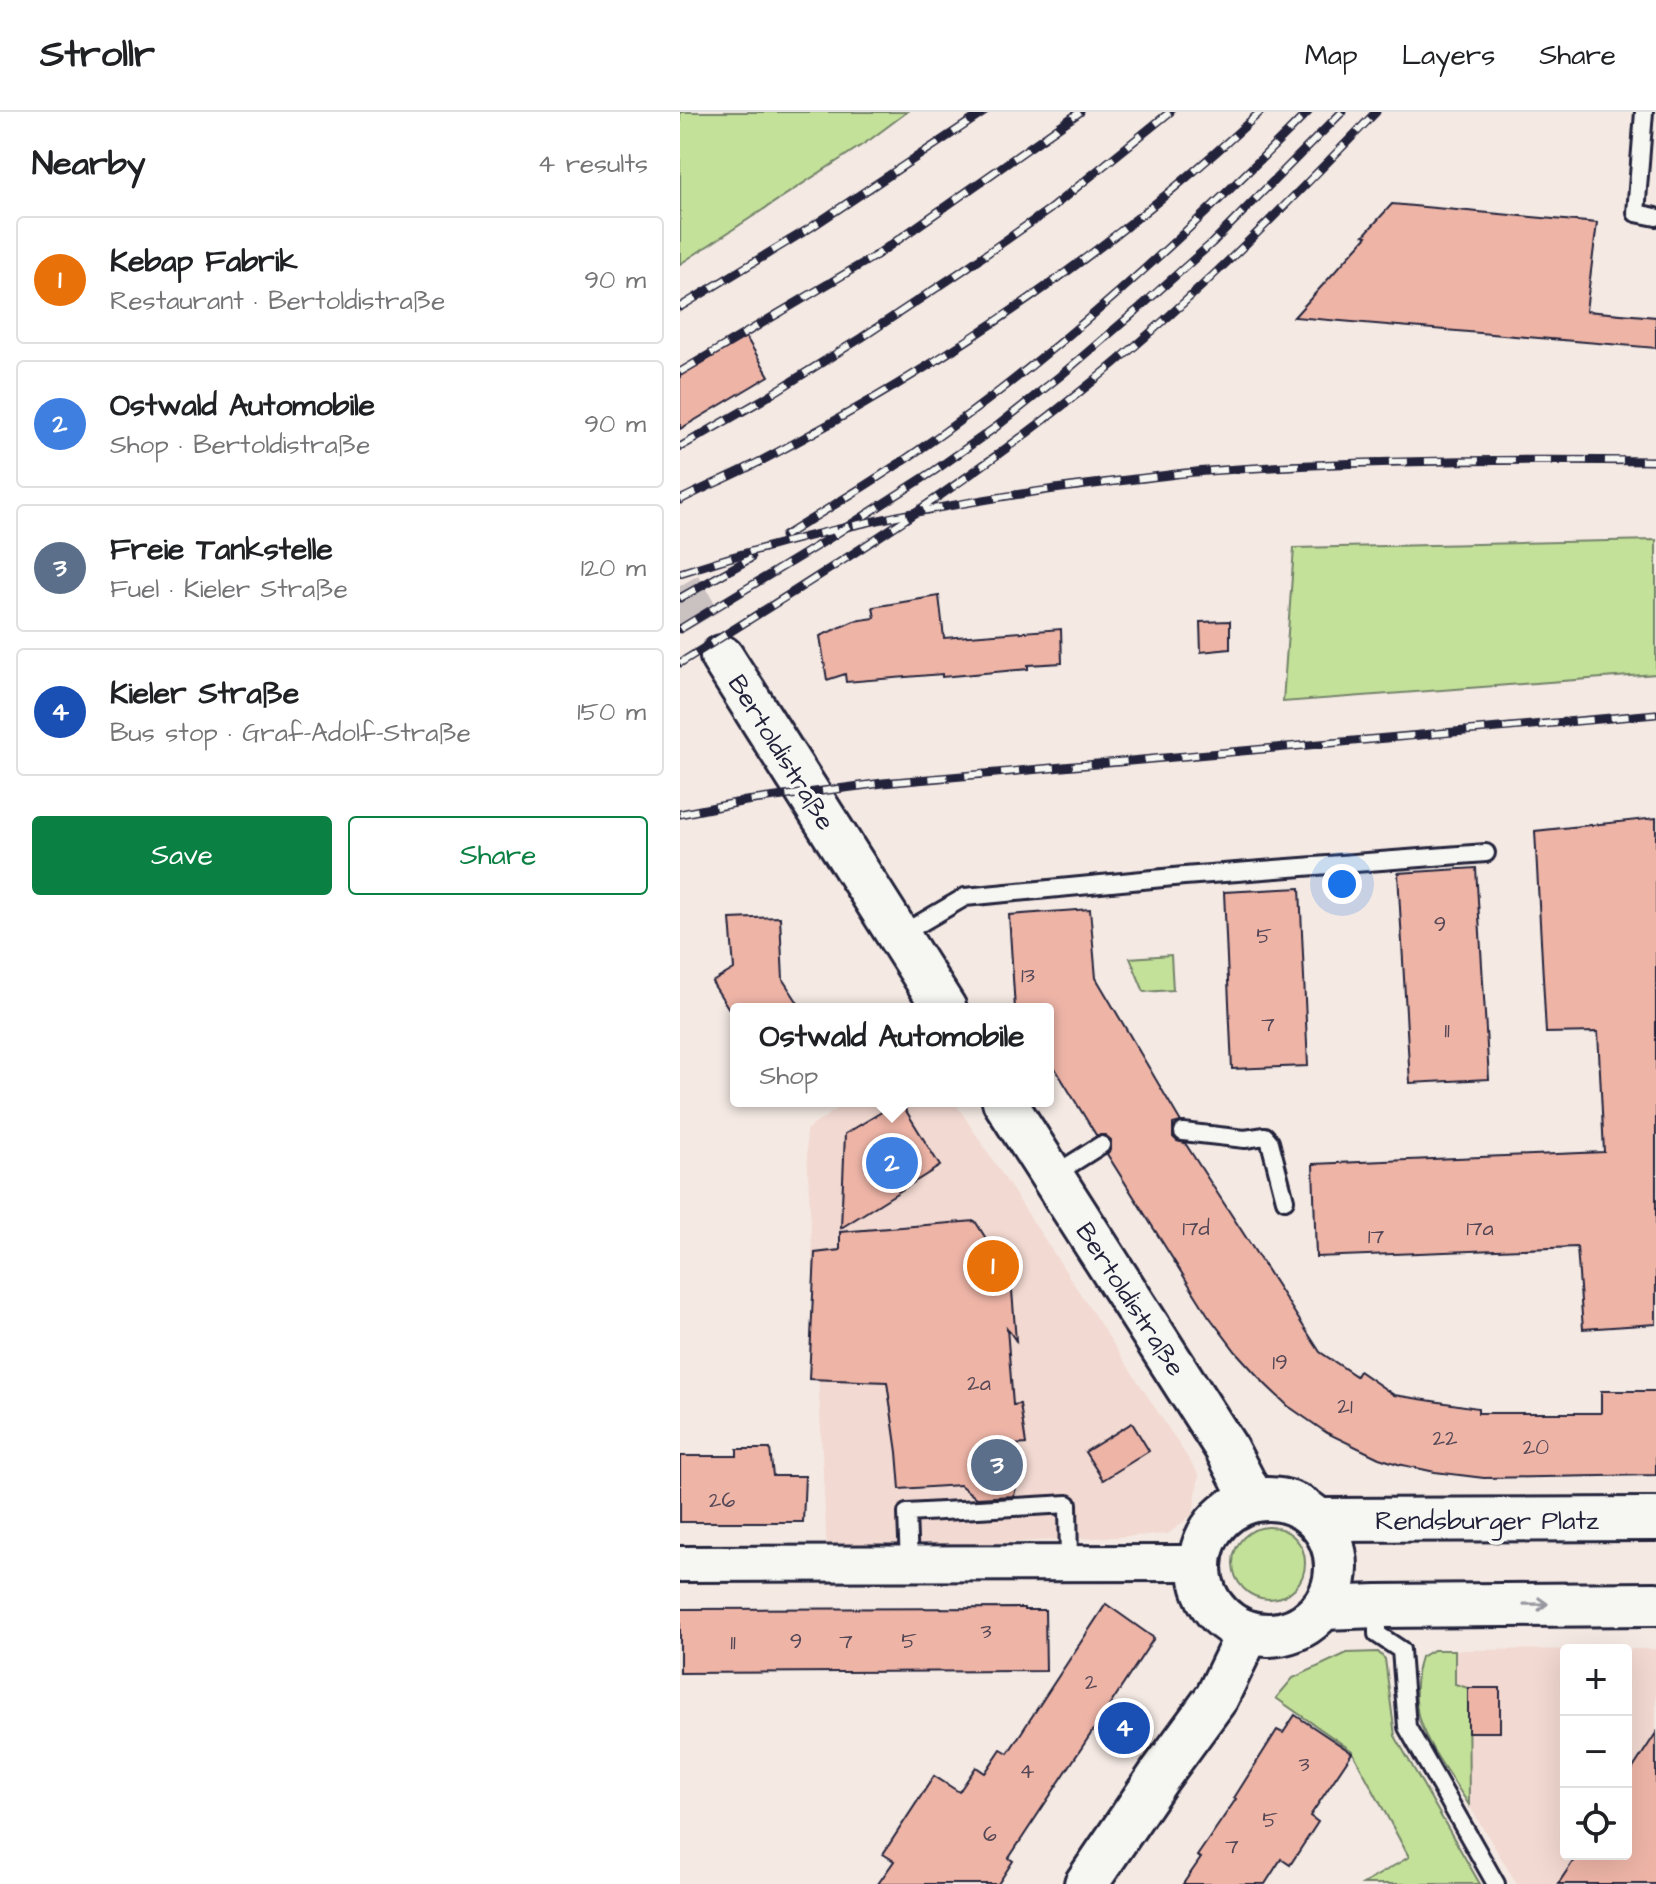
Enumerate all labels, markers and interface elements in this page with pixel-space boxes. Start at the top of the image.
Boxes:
text: Strollr [40,29,155,81]
text: Map [1305,36,1358,75]
text: Layers [1402,36,1495,75]
text: Share [1539,36,1616,75]
text: Nearby [32,140,146,188]
text: 4 results [538,146,648,182]
text: Kebap Fabrik [110,241,298,283]
text: 1 [58,262,62,298]
text: 90 m [584,262,646,298]
text: Restaurant · Bertoldistraße [110,283,445,319]
text: Ostwald Automobile [110,385,375,427]
text: 2 [53,406,67,442]
text: 90 m [584,406,646,442]
text: Shop · Bertoldistraße [110,427,370,463]
text: Freie Tankstelle [110,529,333,571]
text: 3 [53,550,67,586]
text: 120 m [581,550,646,586]
text: Fuel · Kieler Straße [110,571,348,607]
street label: Bertoldistraße [719,668,843,837]
text: Kieler Straße [110,673,299,715]
text: 4 [51,694,69,730]
text: 150 m [577,694,646,730]
text: Bus stop · Graf-Adolf-Straße [110,715,471,751]
button: Save [32,816,332,895]
button: Share [348,816,648,895]
your location [1322,864,1362,904]
house number: 9 [1434,909,1446,940]
house number: 5 [1256,921,1272,952]
house number: 13 [1021,960,1035,991]
popup [730,1003,1054,1107]
house number: 7 [1261,1009,1275,1040]
house number: 11 [1444,1015,1450,1046]
text: Ostwald Automobile [760,1016,1024,1058]
text: Shop [760,1058,818,1094]
pin: 2 [866,1133,918,1193]
house number: 17d [1182,1213,1210,1244]
house number: 17a [1466,1213,1494,1244]
street label: Bertoldistraße [1067,1215,1193,1384]
house number: 17 [1368,1221,1385,1252]
pin: 1 [967,1236,1019,1296]
house number: 19 [1272,1347,1288,1378]
house number: 2a [967,1368,991,1399]
house number: 21 [1337,1391,1353,1422]
house number: 22 [1432,1423,1458,1454]
house number: 20 [1523,1432,1549,1463]
pin: 3 [971,1435,1023,1495]
house number: 26 [709,1485,735,1516]
street label: Rendsburger Platz [1375,1503,1599,1541]
one-way arrow [1522,1596,1549,1612]
house number: 3 [980,1616,992,1647]
house number: 9 [790,1626,802,1657]
house number: 7 [839,1626,853,1657]
house number: 5 [901,1626,917,1657]
house number: 11 [730,1627,736,1658]
map controls [1560,1644,1632,1860]
button: + [1560,1644,1632,1716]
house number: 2 [1085,1667,1098,1698]
pin: 4 [1098,1698,1150,1758]
button: − [1560,1716,1632,1788]
house number: 3 [1298,1749,1310,1780]
house number: 4 [1020,1756,1035,1787]
button: locate [1560,1788,1632,1860]
house number: 5 [1262,1805,1278,1836]
house number: 6 [983,1819,997,1850]
house number: 7 [1225,1831,1239,1862]

